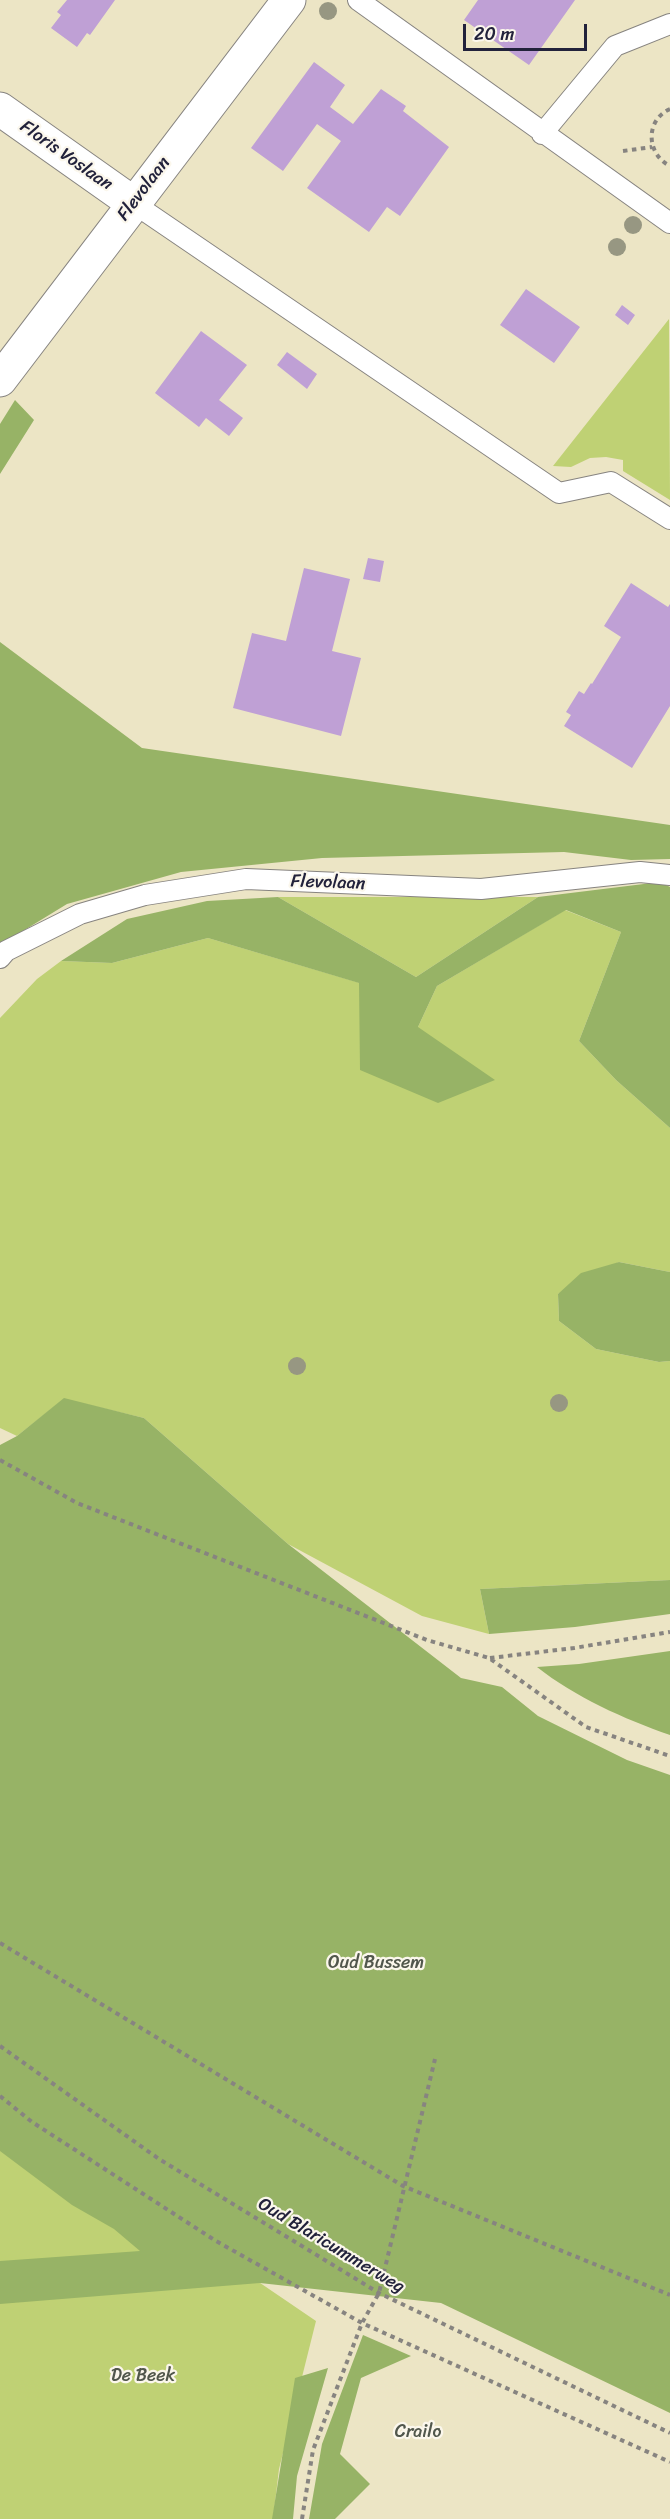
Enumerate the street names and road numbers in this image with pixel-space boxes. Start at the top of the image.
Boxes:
street label: Floris Voslaan [16,116,116,196]
street label: Flevolaan [113,153,175,225]
street label: Flevolaan [290,871,366,895]
street label: Oud Blaricummerweg [254,2194,408,2298]

